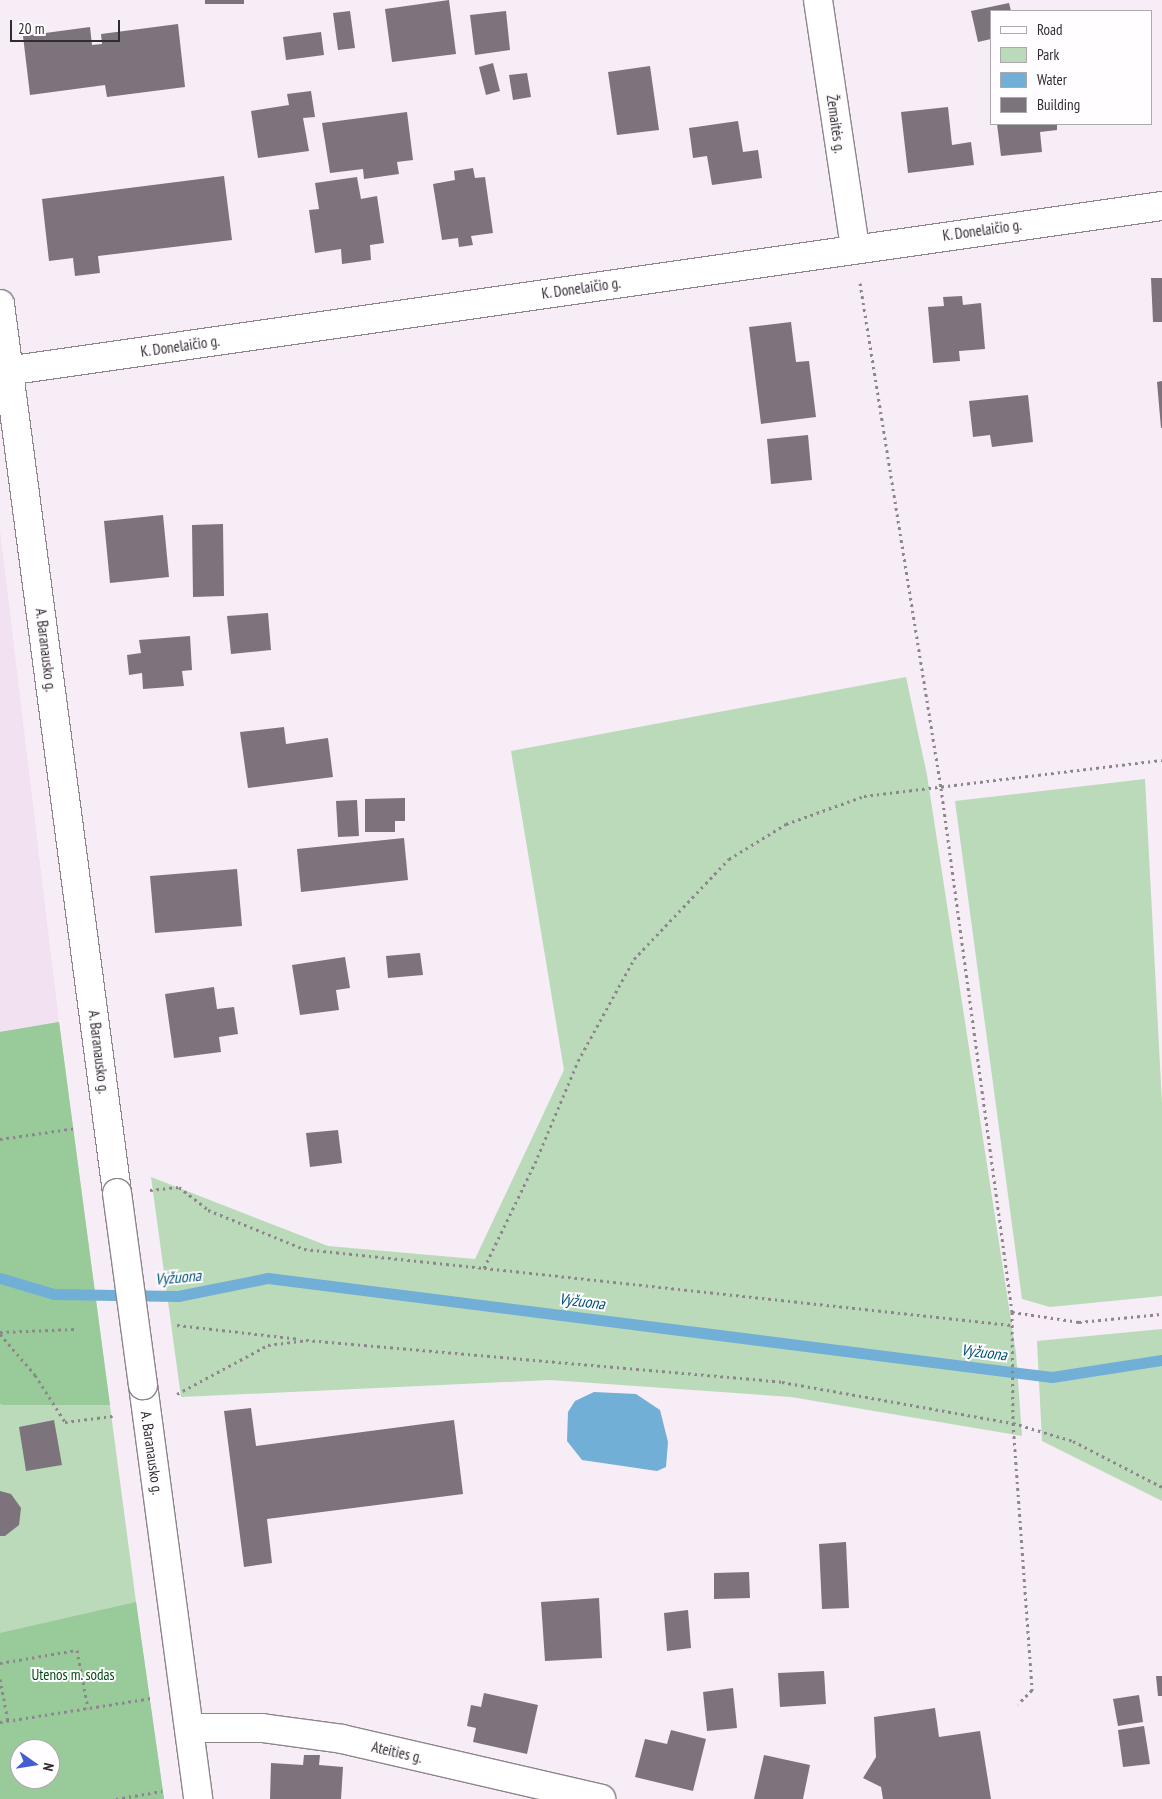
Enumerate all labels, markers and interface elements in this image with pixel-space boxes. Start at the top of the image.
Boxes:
scale bar [12,10,122,42]
legend [990,10,1152,125]
text: 20 m [18,19,44,38]
text: Road [1037,20,1063,39]
text: Park [1037,45,1059,64]
text: Water [1037,70,1067,89]
street label: Žemaitės g. [823,94,849,154]
text: Building [1037,95,1080,114]
street label: K. Donelaičio g. [941,215,1023,245]
street label: K. Donelaičio g. [540,273,622,303]
street label: K. Donelaičio g. [139,331,221,361]
street label: A. Baranausko g. [32,607,60,693]
street label: A. Baranausko g. [85,1009,113,1095]
water label: Vyžuona [154,1265,202,1289]
water label: Vyžuona [558,1289,606,1313]
water label: Vyžuona [960,1340,1008,1364]
street label: A. Baranausko g. [137,1410,167,1496]
park label: Utenos m. sodas [31,1666,115,1684]
street label: Ateities g. [370,1737,424,1767]
north arrow [10,1739,60,1789]
text: N [39,1761,58,1773]

